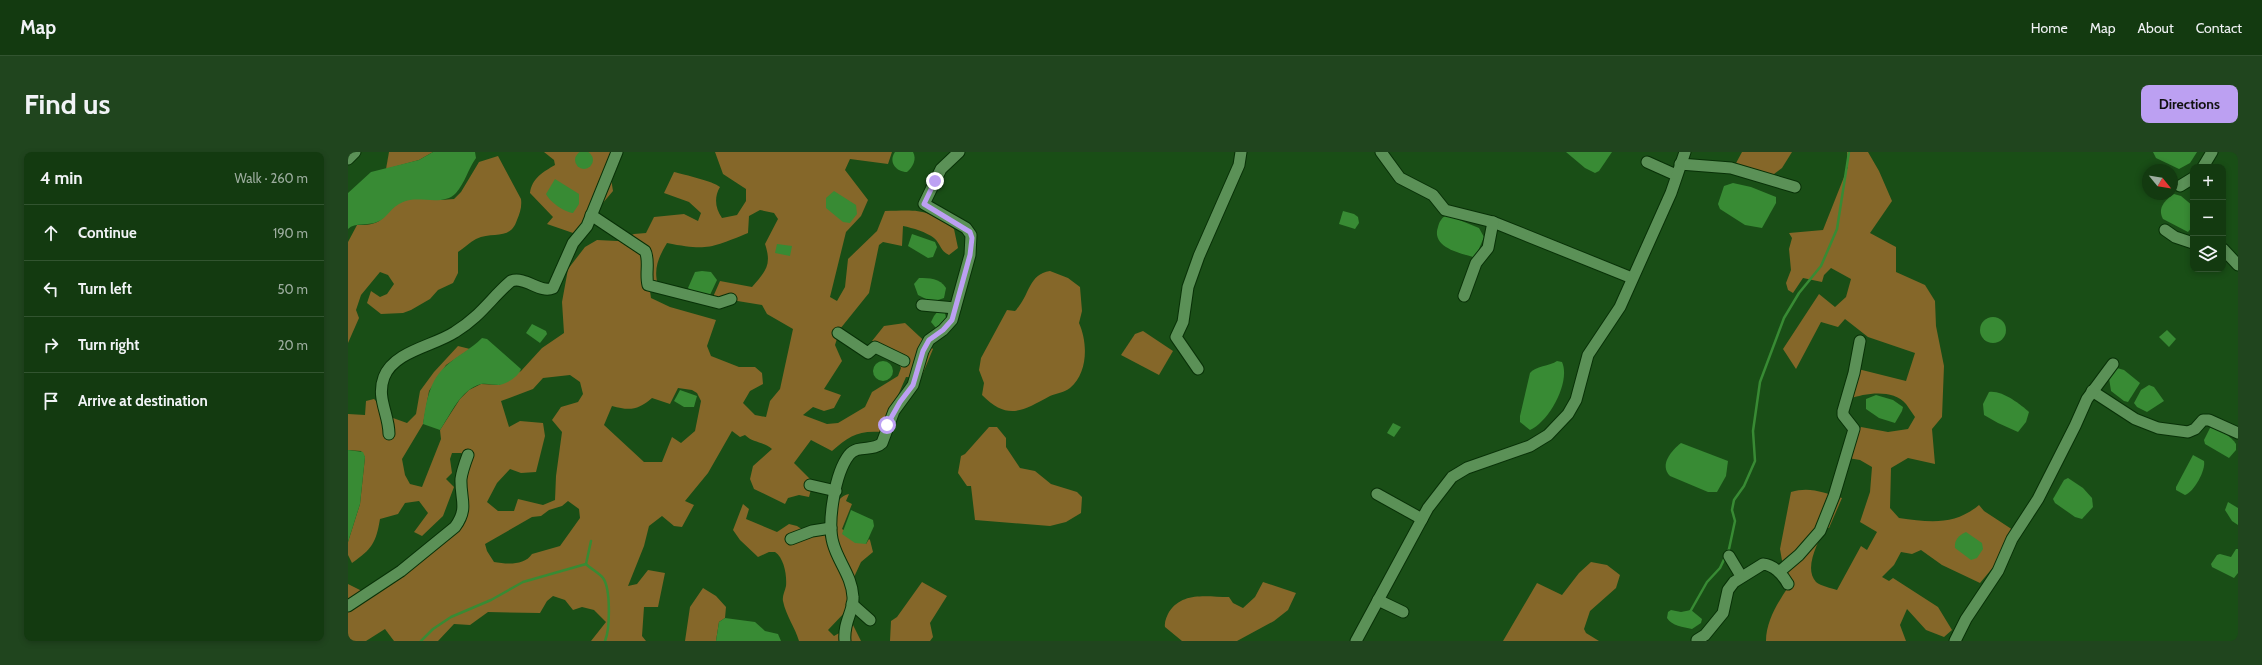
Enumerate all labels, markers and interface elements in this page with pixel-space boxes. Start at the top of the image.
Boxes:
text: Map [20,16,56,39]
text: Home [2031,19,2068,37]
text: Map [2090,19,2115,37]
text: About [2137,19,2174,37]
text: Contact [2196,19,2242,37]
button: Directions [2141,85,2238,123]
text: Find us [24,87,110,121]
north arrow [2142,164,2178,200]
map controls [2190,164,2226,272]
button: + [2190,164,2226,200]
text: 4 min [40,168,83,188]
text: Walk · 260 m [235,170,308,186]
route end [926,172,944,190]
button: − [2190,200,2226,236]
icon: ahead [40,222,62,244]
text: Continue [78,224,137,242]
text: 190 m [273,225,308,241]
button: layers [2190,236,2226,272]
icon: left [40,278,62,300]
text: Turn left [78,280,132,298]
text: 50 m [278,281,308,297]
icon: right [40,334,62,356]
text: Turn right [78,336,139,354]
text: 20 m [278,337,308,353]
icon: arrive [40,390,62,412]
text: Arrive at destination [78,392,208,410]
route start [878,416,896,434]

